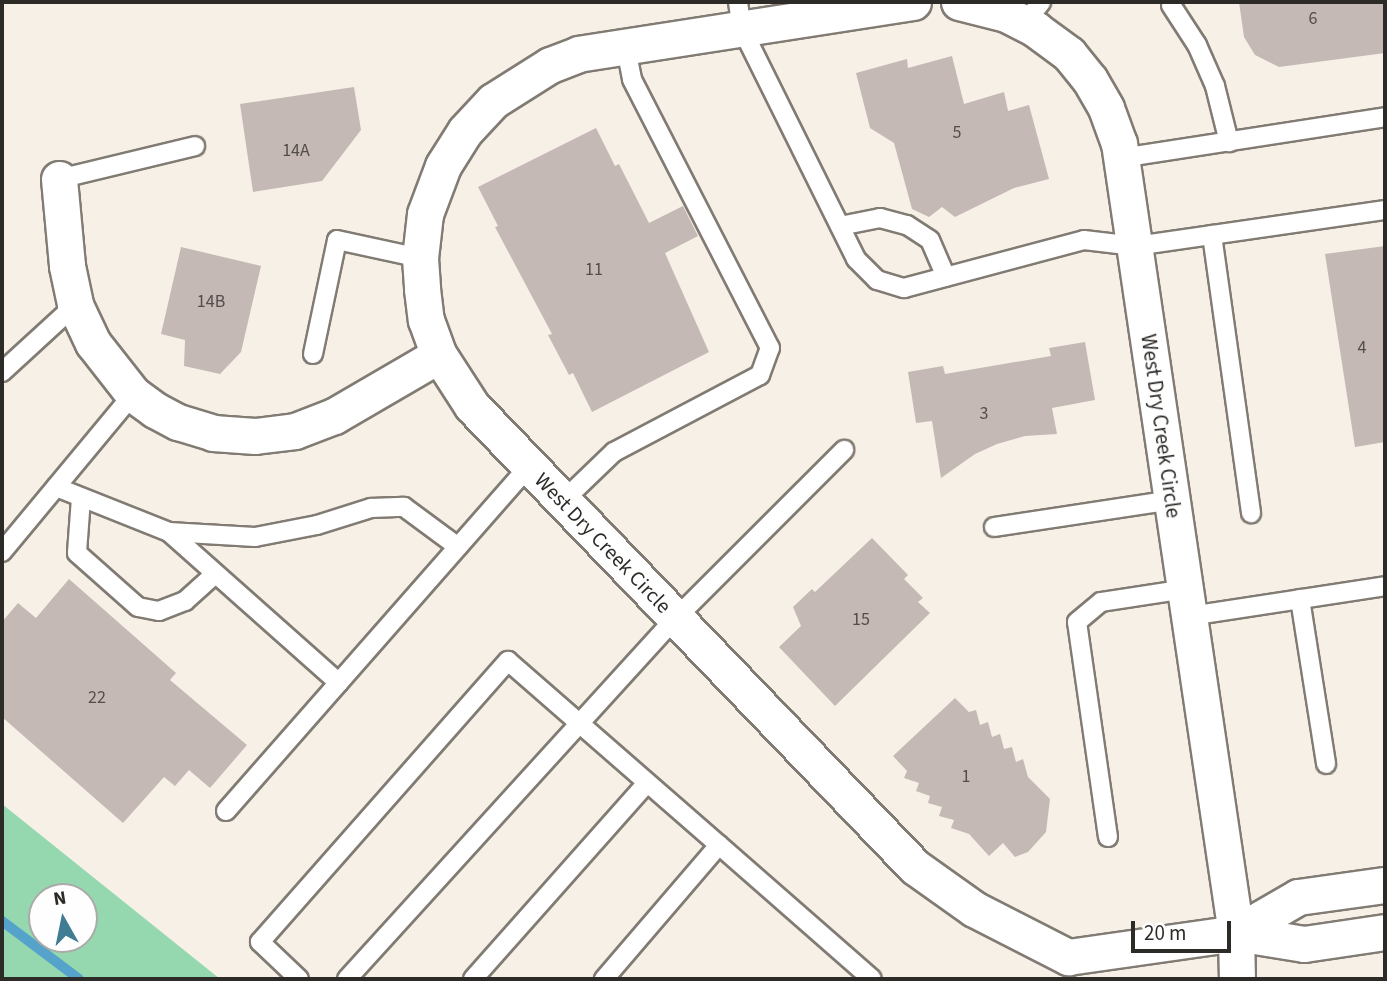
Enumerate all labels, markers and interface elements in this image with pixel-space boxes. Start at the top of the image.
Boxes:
house number: 6 [1309,8,1317,30]
house number: 5 [953,122,961,144]
house number: 14A [282,140,310,162]
house number: 11 [585,259,603,281]
house number: 14B [197,291,225,313]
street label: West Dry Creek Circle [1136,332,1186,520]
house number: 4 [1358,337,1366,359]
house number: 3 [980,403,988,425]
street label: West Dry Creek Circle [530,468,676,618]
house number: 15 [852,609,870,631]
house number: 22 [88,687,106,709]
house number: 1 [962,766,970,788]
north arrow [28,883,98,953]
text: N [52,884,68,913]
scale bar [1135,908,1235,952]
text: 20 m [1144,918,1186,948]

